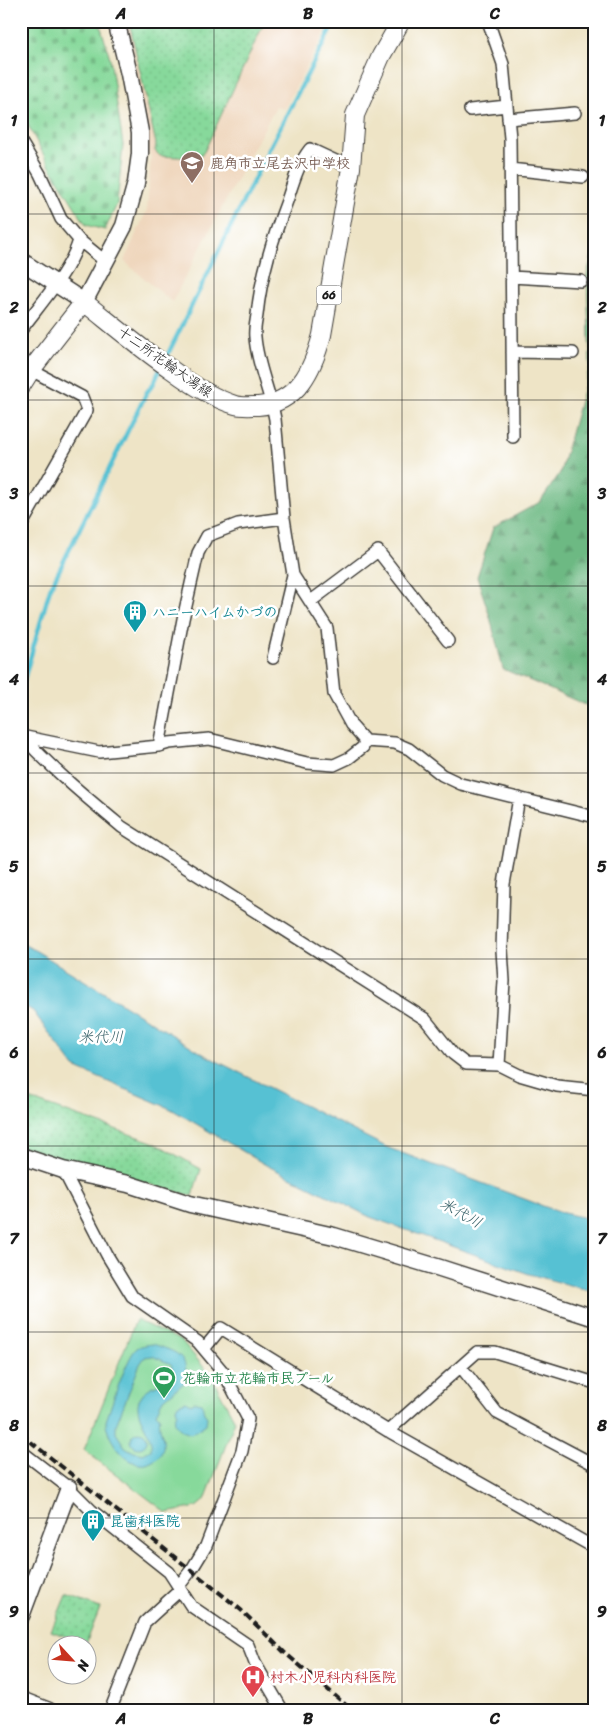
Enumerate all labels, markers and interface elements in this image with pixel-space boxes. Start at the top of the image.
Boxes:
text: A [115,0,126,28]
text: B [303,0,314,28]
text: C [489,0,501,28]
text: 1 [11,106,18,135]
text: 1 [599,106,606,135]
school or university icon: 鹿角市立尾去沢中学校 [179,150,205,184]
place label: 鹿角市立尾去沢中学校 [210,151,350,176]
road number: 66 [316,286,342,304]
text: 2 [8,293,19,322]
text: 2 [596,293,607,322]
street label: 十二所花輪大湯線 [112,320,218,404]
text: 3 [9,479,19,508]
text: 3 [597,479,607,508]
building icon: ハニーハイムかづの [122,599,148,633]
place label: ハニーハイムかづの [152,600,277,625]
text: 4 [8,665,19,694]
text: 4 [596,665,607,694]
text: 5 [9,852,19,881]
text: 5 [597,852,607,881]
water label: 米代川 [78,1024,124,1050]
text: 6 [8,1038,19,1067]
text: 6 [596,1038,607,1067]
water label: 米代川 [435,1191,487,1235]
text: 7 [9,1224,20,1253]
text: 7 [597,1224,608,1253]
sports icon: 花輪市立花輪市民プール [151,1365,177,1399]
place label: 花輪市立花輪市民プール [182,1366,335,1391]
text: 8 [8,1411,19,1440]
text: 8 [596,1411,607,1440]
building icon: 昆歯科医院 [80,1508,106,1542]
place label: 昆歯科医院 [110,1509,180,1534]
text: 9 [9,1597,19,1626]
text: 9 [597,1597,607,1626]
north arrow [48,1634,98,1684]
text: N [70,1655,97,1676]
hospital icon: 村木小児科内科医院 [240,1664,266,1698]
place label: 村木小児科内科医院 [270,1665,396,1690]
text: A [115,1704,126,1732]
text: B [303,1704,314,1732]
text: C [489,1704,501,1732]

